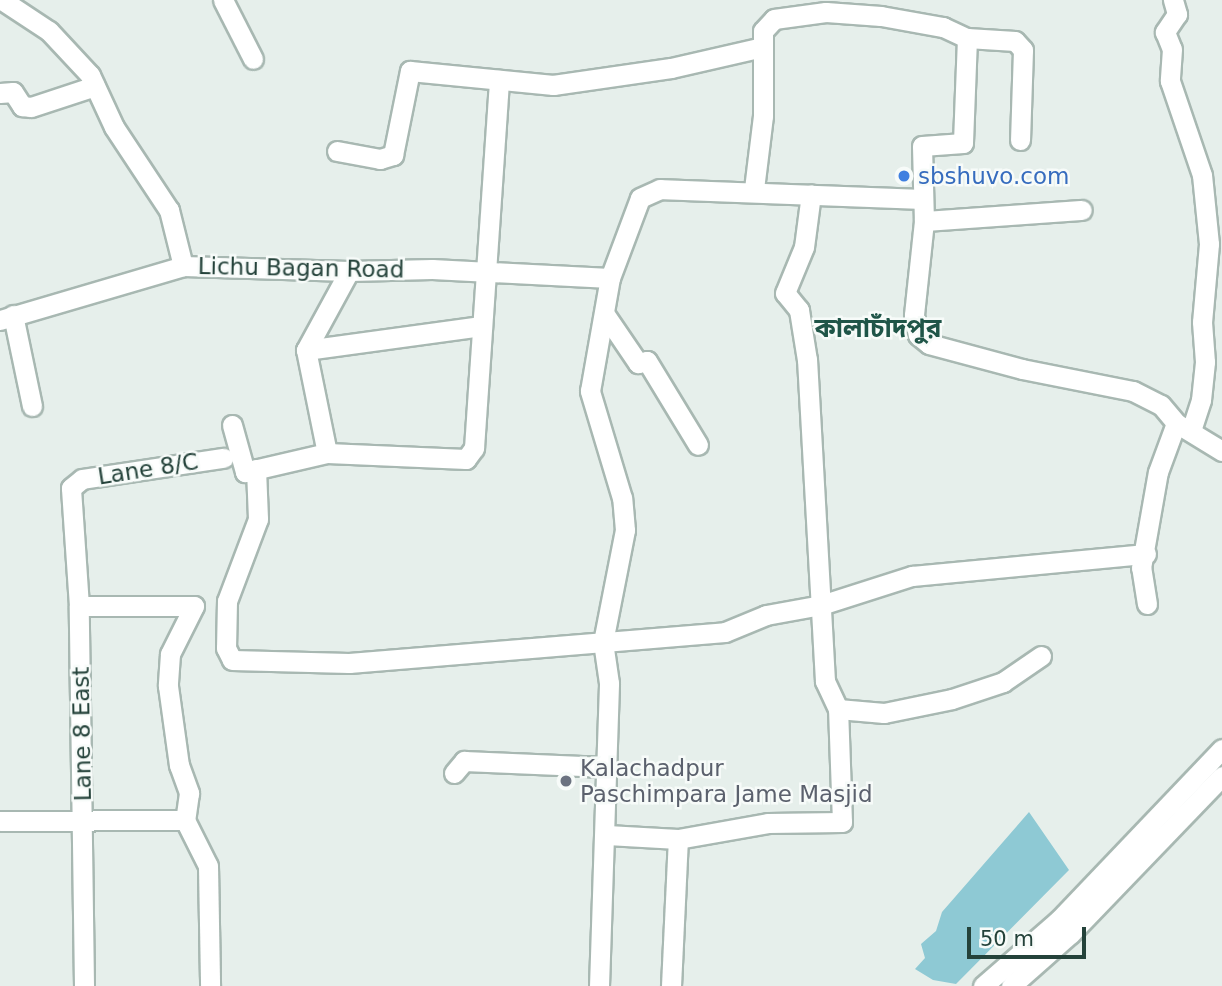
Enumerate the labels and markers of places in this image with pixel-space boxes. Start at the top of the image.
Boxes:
place label: sbshuvo.com [918,162,1069,190]
marker: sbshuvo.com [896,168,912,184]
place label: Kalachadpur Paschimpara Jame Masjid [580,754,873,808]
marker: Kalachadpur Paschimpara Jame Masjid [558,773,574,789]

